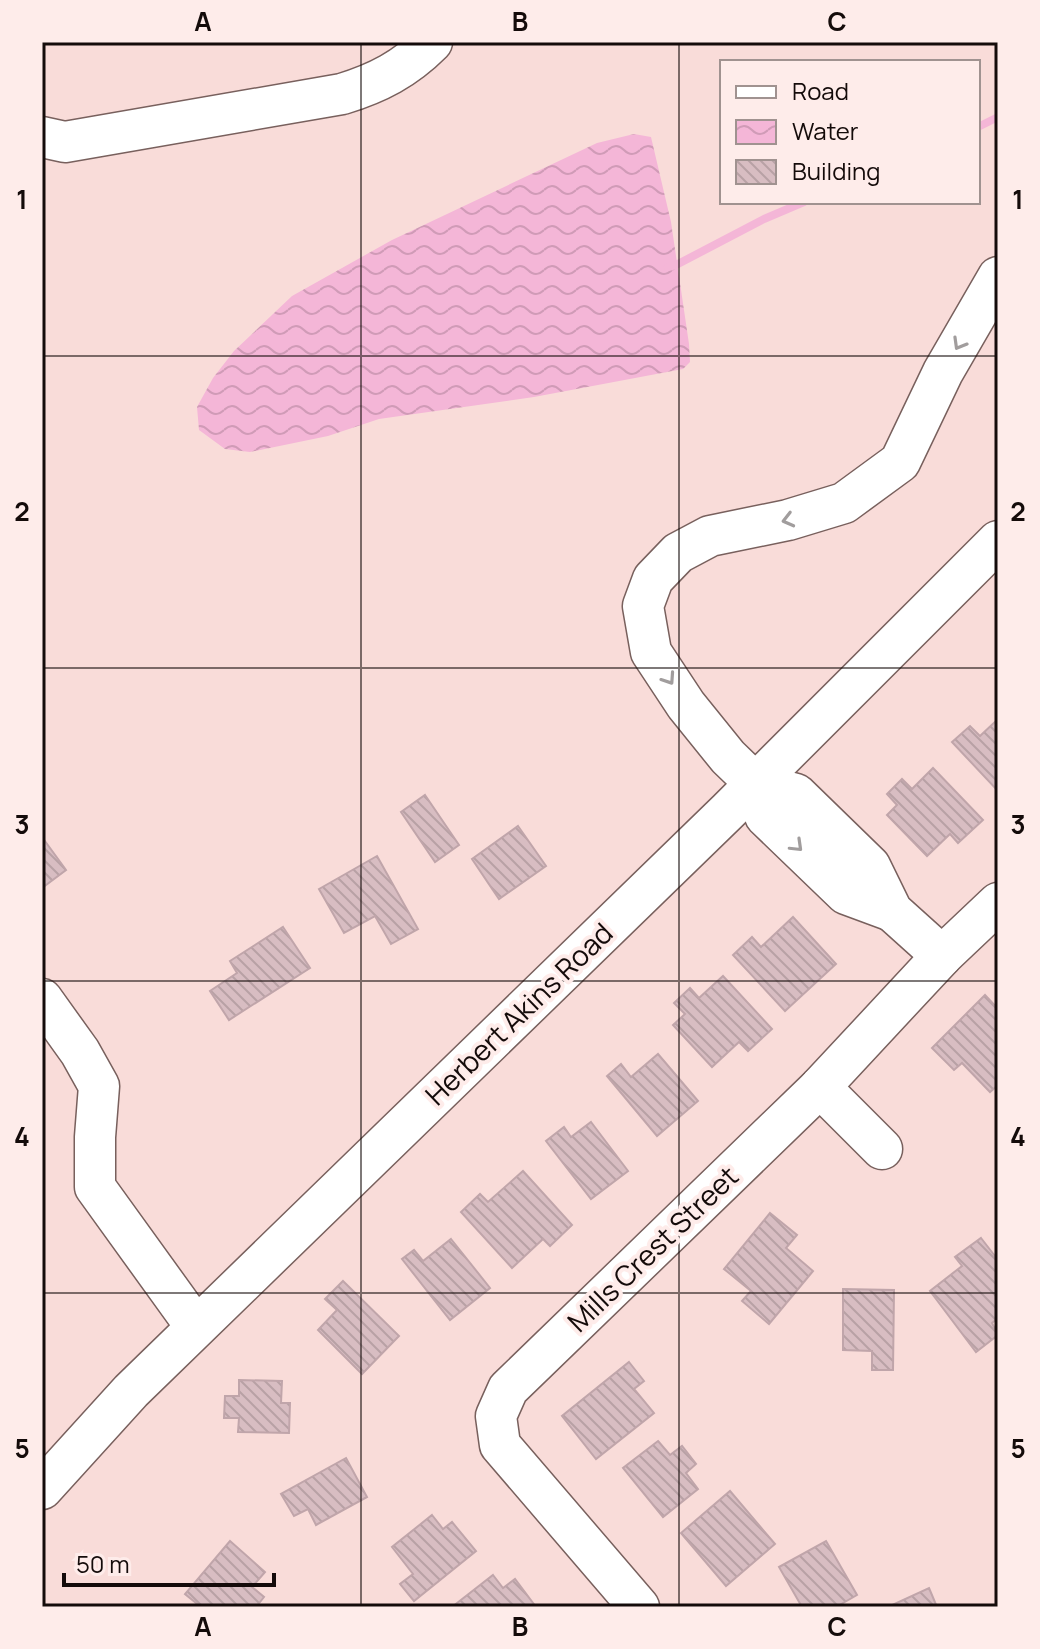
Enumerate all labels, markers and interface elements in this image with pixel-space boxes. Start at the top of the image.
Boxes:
text: A [194,3,212,39]
text: B [512,3,528,39]
text: C [827,3,847,39]
legend [720,60,980,204]
text: Road [792,74,849,107]
text: Water [792,114,859,147]
text: Building [792,154,880,187]
text: 1 [16,181,28,217]
text: 1 [1012,181,1024,217]
one-way arrow [953,335,969,350]
text: 2 [14,493,30,529]
text: 2 [1010,493,1026,529]
one-way arrow [781,510,795,527]
one-way arrow [660,671,675,685]
text: 3 [14,806,30,842]
text: 3 [1010,806,1026,842]
one-way arrow [787,837,802,851]
street label: Herbert Akins Road [416,914,620,1113]
text: 4 [14,1118,30,1154]
text: 4 [1010,1118,1026,1154]
street label: Mills Crest Street [559,1157,746,1340]
text: 5 [14,1430,30,1466]
text: 5 [1010,1430,1026,1466]
scale bar [64,1537,274,1587]
text: 50 m [76,1547,130,1580]
text: A [194,1608,212,1644]
text: B [512,1608,528,1644]
text: C [827,1608,847,1644]

